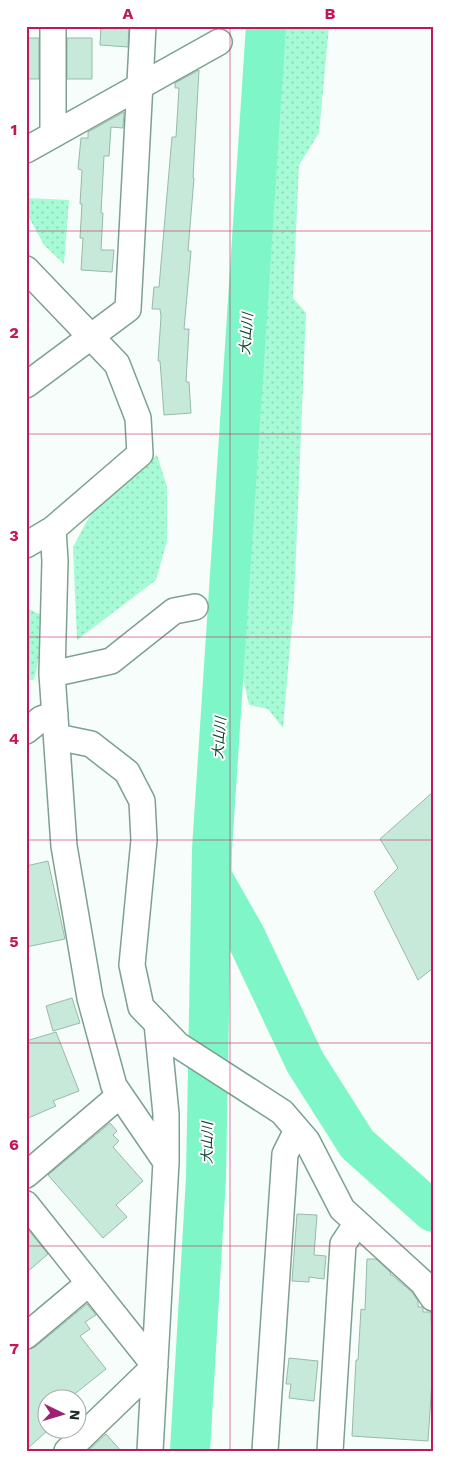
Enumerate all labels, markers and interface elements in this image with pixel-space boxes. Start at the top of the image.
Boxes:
text: A [123,4,134,23]
text: B [325,4,336,23]
text: 1 [11,120,17,139]
water label: 大山川 [237,310,256,356]
text: 2 [9,323,19,342]
text: 3 [9,526,19,545]
water label: 大山川 [210,714,229,760]
text: 4 [9,729,19,748]
text: 5 [9,932,19,951]
water label: 大山川 [199,1120,215,1164]
text: 6 [9,1135,19,1154]
text: 7 [9,1339,19,1358]
north arrow [38,1390,88,1440]
text: N [67,1409,83,1421]

